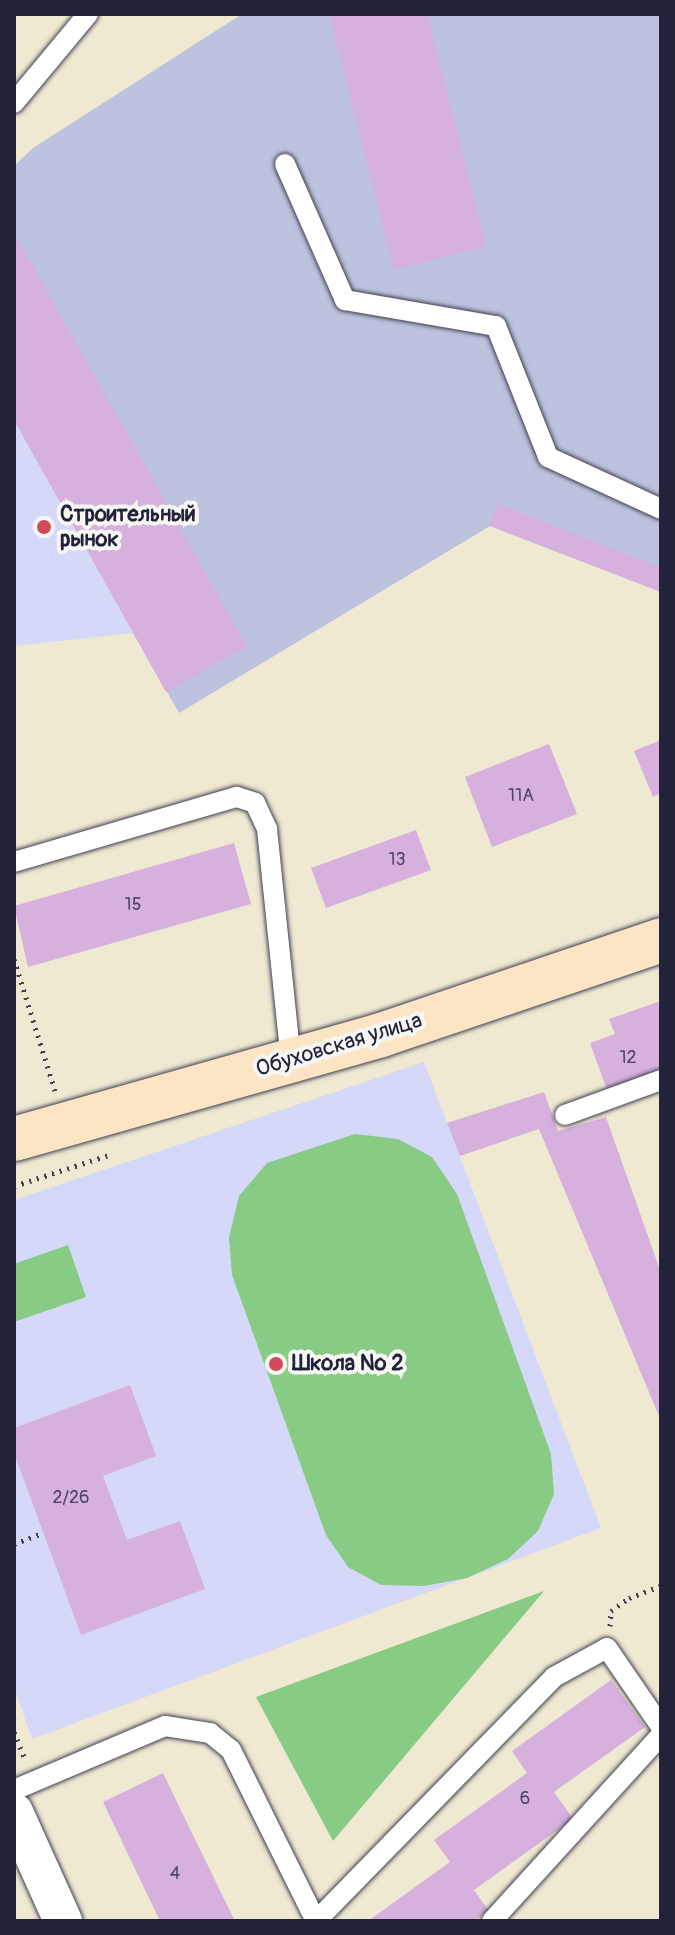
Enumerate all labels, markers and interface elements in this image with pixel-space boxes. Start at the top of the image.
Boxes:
place label: Строительный рынок [60,501,196,552]
marker: Строительный рынок [35,518,53,536]
house number: 11А [508,785,534,807]
house number: 13 [388,849,406,871]
house number: 15 [125,894,141,916]
street label: Обуховская улица [253,1007,425,1083]
house number: 12 [619,1047,637,1069]
place label: Школа № 2 [292,1351,403,1377]
marker: Школа № 2 [267,1355,285,1373]
house number: 2/26 [52,1487,90,1509]
house number: 6 [520,1788,530,1810]
house number: 4 [170,1863,180,1885]

